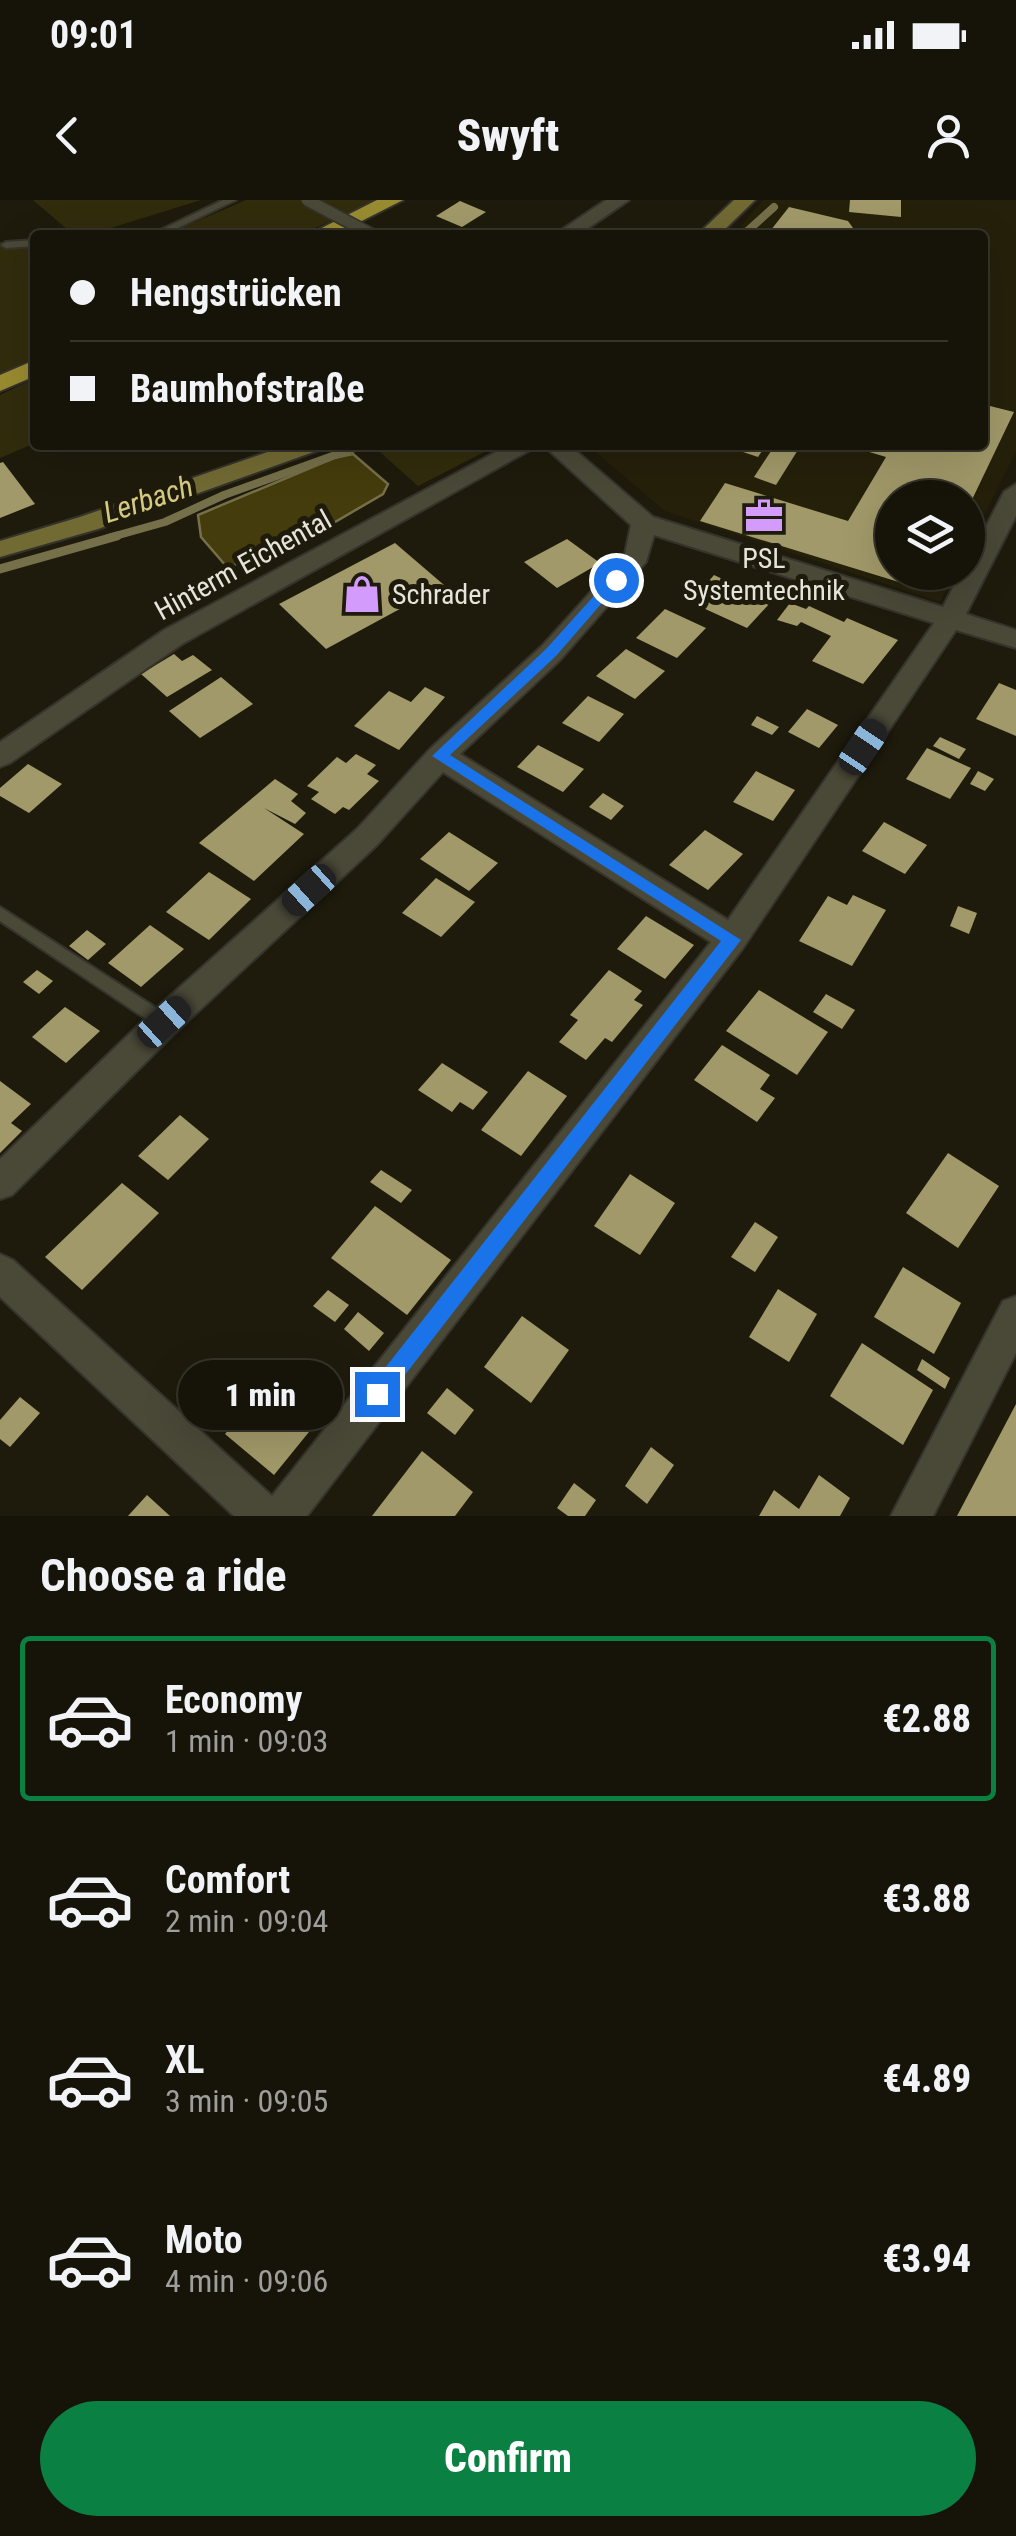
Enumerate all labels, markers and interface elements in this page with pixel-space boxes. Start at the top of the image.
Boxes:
text: 09:01 [50,13,137,57]
icon: back [40,108,95,163]
icon: person [921,108,976,163]
text: Swyft [457,109,559,162]
text: Hengstrücken [130,271,342,315]
text: Baumhofstraße [130,367,364,411]
water label: Lerbach [99,468,197,530]
map controls [875,480,985,590]
button: layers [875,480,985,590]
office icon: PSL Systemtechnik [743,495,785,537]
street label: Hinterm Eichental [149,503,337,627]
place label: PSL Systemtechnik [683,542,845,607]
route start [594,558,639,603]
shop icon: Schrader [341,573,383,615]
place label: Schrader [392,578,490,611]
car [834,714,892,780]
car [277,859,341,921]
car [132,991,196,1053]
callout: 1 min [177,1359,342,1429]
route end [355,1372,400,1417]
text: 1 min [225,1376,296,1414]
text: Choose a ride [40,1549,287,1602]
icon: car [45,1674,135,1764]
text: Economy [165,1678,302,1722]
text: €2.88 [882,1697,971,1741]
text: 1 min · 09:03 [165,1722,328,1760]
icon: car [45,1854,135,1944]
text: Comfort [165,1858,290,1902]
text: €3.88 [882,1877,971,1921]
text: 2 min · 09:04 [165,1902,328,1940]
icon: car [45,2034,135,2124]
text: XL [165,2038,204,2082]
text: €4.89 [882,2057,971,2101]
text: 3 min · 09:05 [165,2082,328,2120]
icon: car [45,2214,135,2304]
text: Moto [165,2218,243,2262]
text: €3.94 [882,2237,971,2281]
text: 4 min · 09:06 [165,2262,328,2300]
button: Confirm [40,2401,976,2516]

